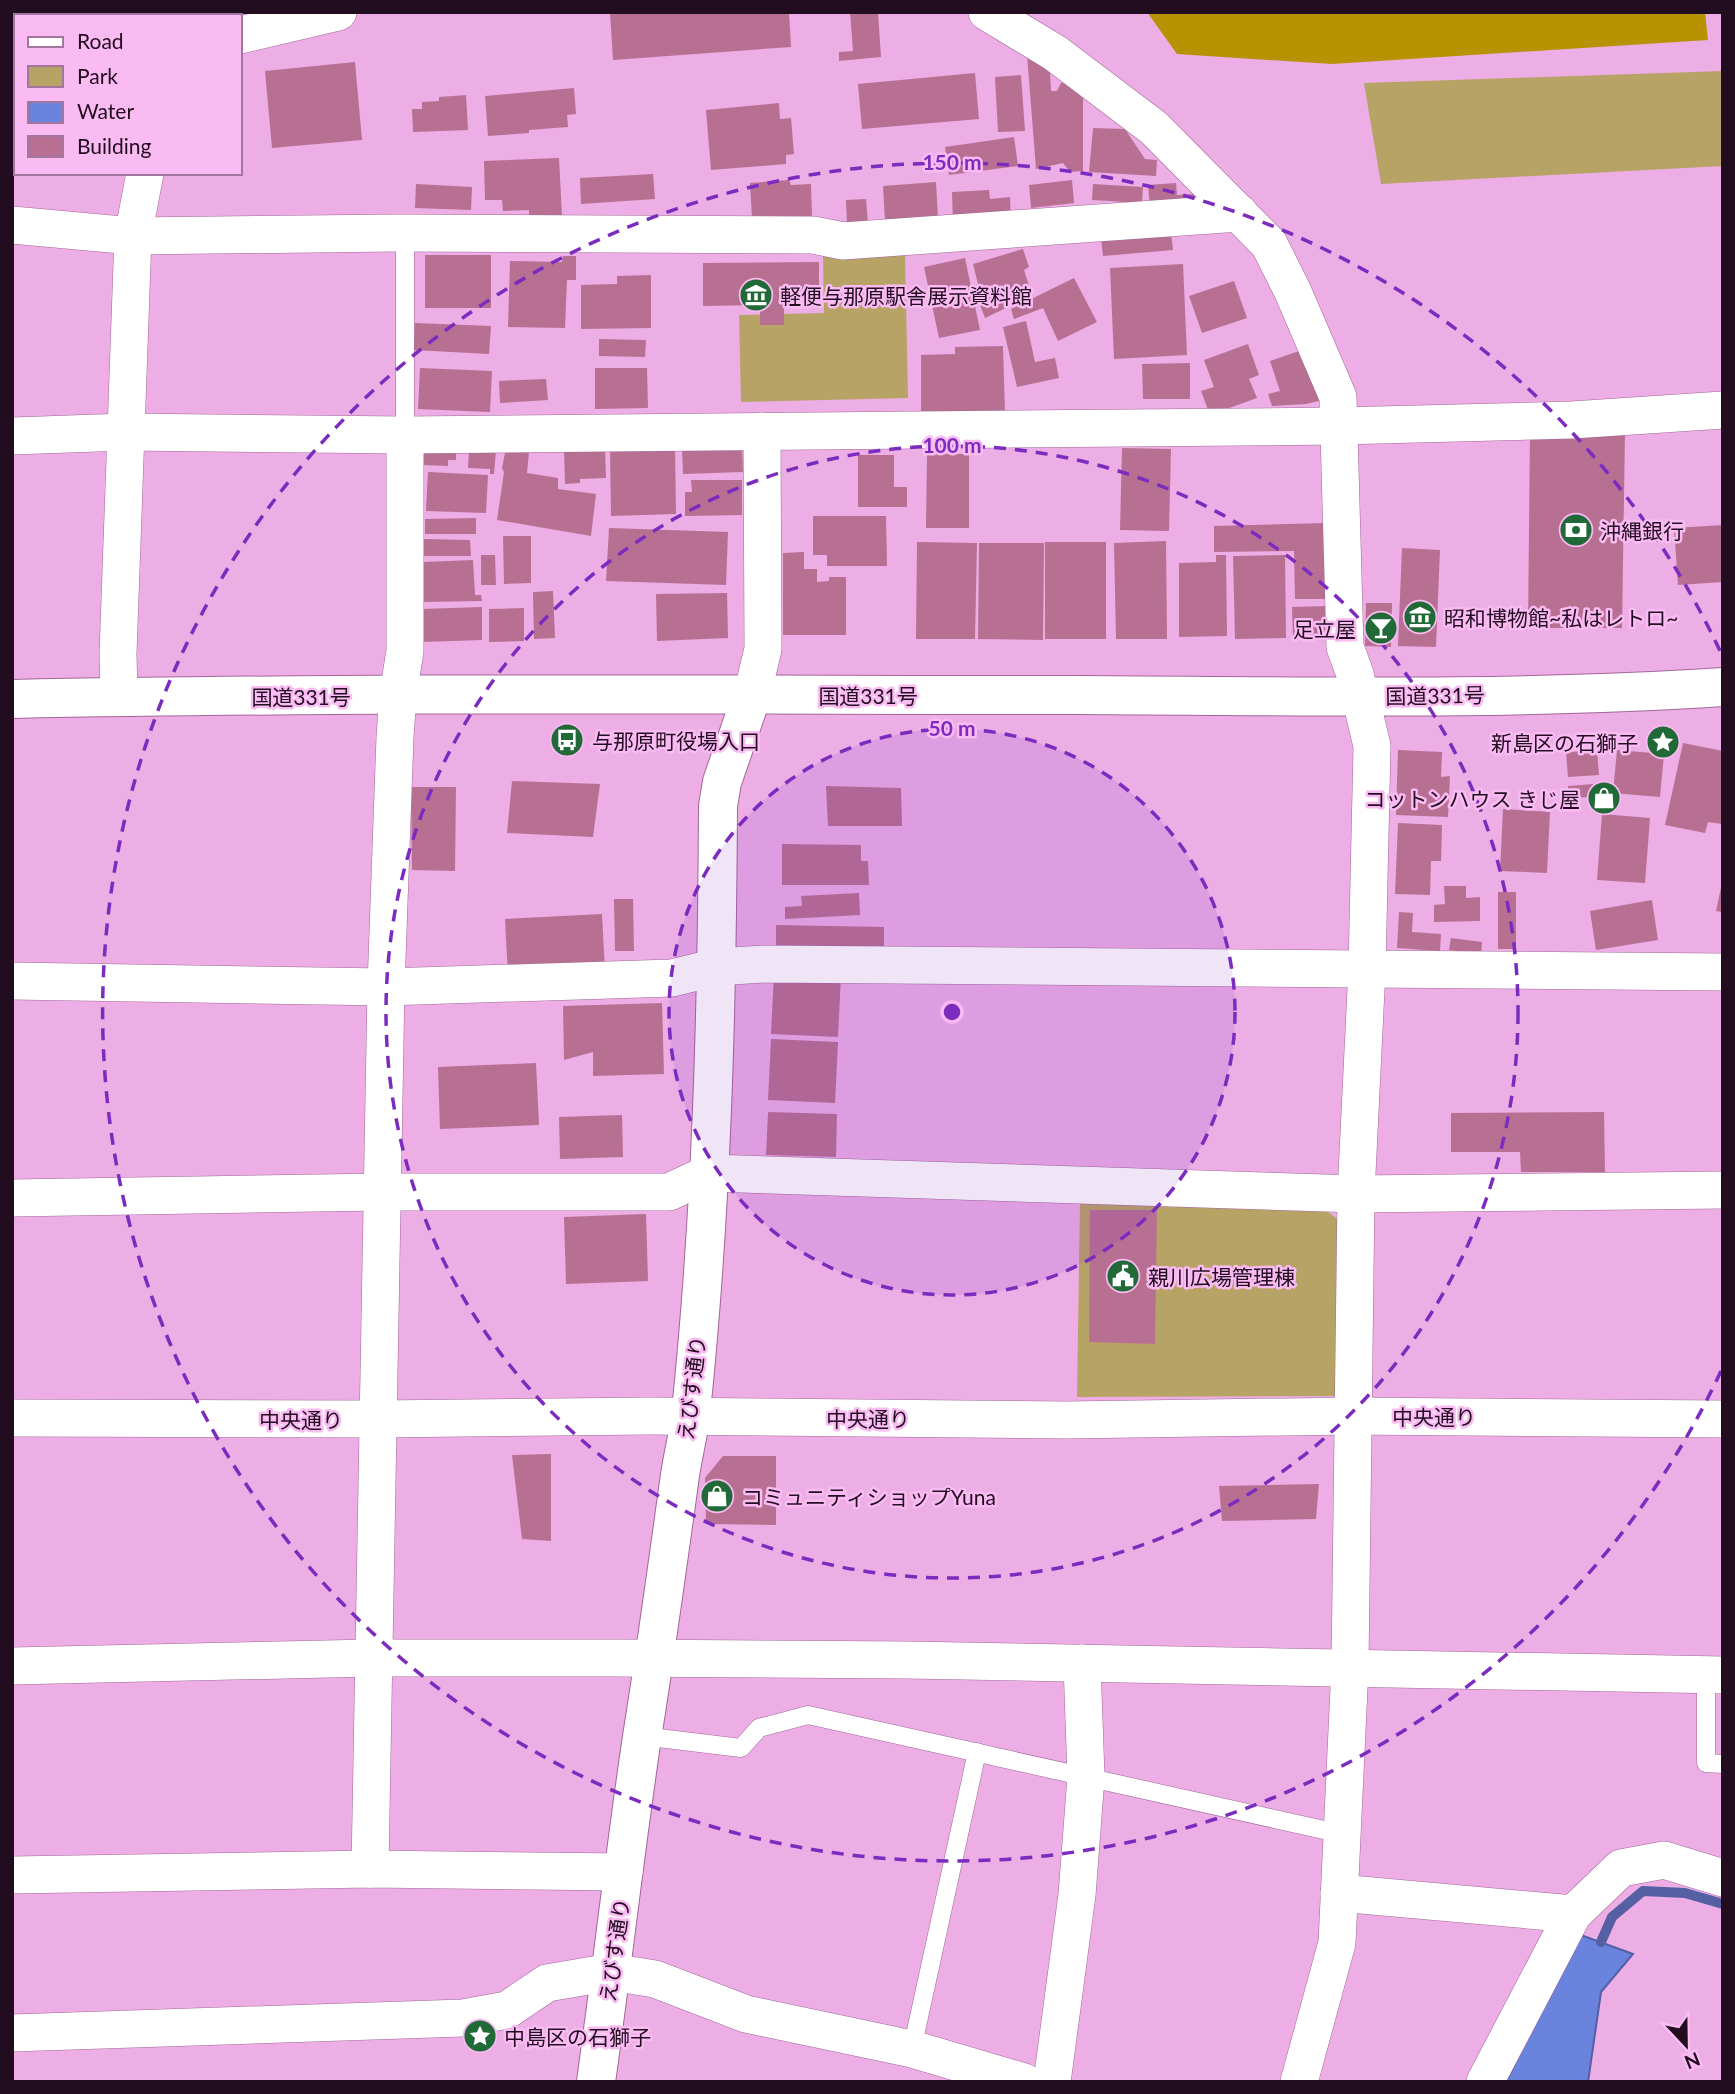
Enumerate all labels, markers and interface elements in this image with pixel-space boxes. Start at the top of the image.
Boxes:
legend [14,14,242,175]
text: Road [77,28,124,53]
text: Park [77,63,118,88]
text: Water [77,98,134,123]
text: Building [77,133,152,158]
text: 150 m [922,149,982,174]
museum icon: 軽便与那原駅舎展示資料館 [737,276,775,314]
place label: 軽便与那原駅舎展示資料館 [780,283,1032,308]
text: 100 m [922,432,982,457]
bank icon: 沖縄銀行 [1557,511,1595,549]
place label: 沖縄銀行 [1600,518,1684,543]
museum icon: 昭和博物館~私はレトロ~ [1401,598,1439,636]
place label: 昭和博物館~私はレトロ~ [1444,605,1678,630]
bar icon: 足立屋 [1362,609,1400,647]
place label: 足立屋 [1293,616,1356,641]
street label: 国道331号 [1385,682,1485,708]
street label: 国道331号 [818,683,918,708]
street label: 国道331号 [251,684,351,709]
text: 50 m [928,715,976,740]
bus stop icon: 与那原町役場入口 [548,721,586,759]
place icon: 新島区の石獅子 [1644,723,1682,761]
place label: 与那原町役場入口 [592,728,760,753]
place label: 新島区の石獅子 [1491,730,1638,755]
shop icon: コットンハウス きじ屋 [1585,779,1623,817]
place label: コットンハウス きじ屋 [1365,786,1580,811]
centre of rings [940,1000,964,1024]
public building icon: 親川広場管理棟 [1104,1257,1142,1295]
place label: 親川広場管理棟 [1148,1264,1295,1289]
street label: えびす通り [672,1334,710,1442]
street label: 中央通り [1392,1404,1476,1429]
street label: 中央通り [826,1406,910,1431]
street label: 中央通り [259,1407,343,1432]
shop icon: コミュニティショップYuna [698,1477,736,1515]
place label: コミュニティショップYuna [742,1484,996,1509]
street label: えびす通り [594,1896,634,2004]
north arrow [1651,2010,1721,2080]
place icon: 中島区の石獅子 [461,2017,499,2055]
place label: 中島区の石獅子 [504,2024,651,2049]
text: N [1681,2048,1704,2075]

